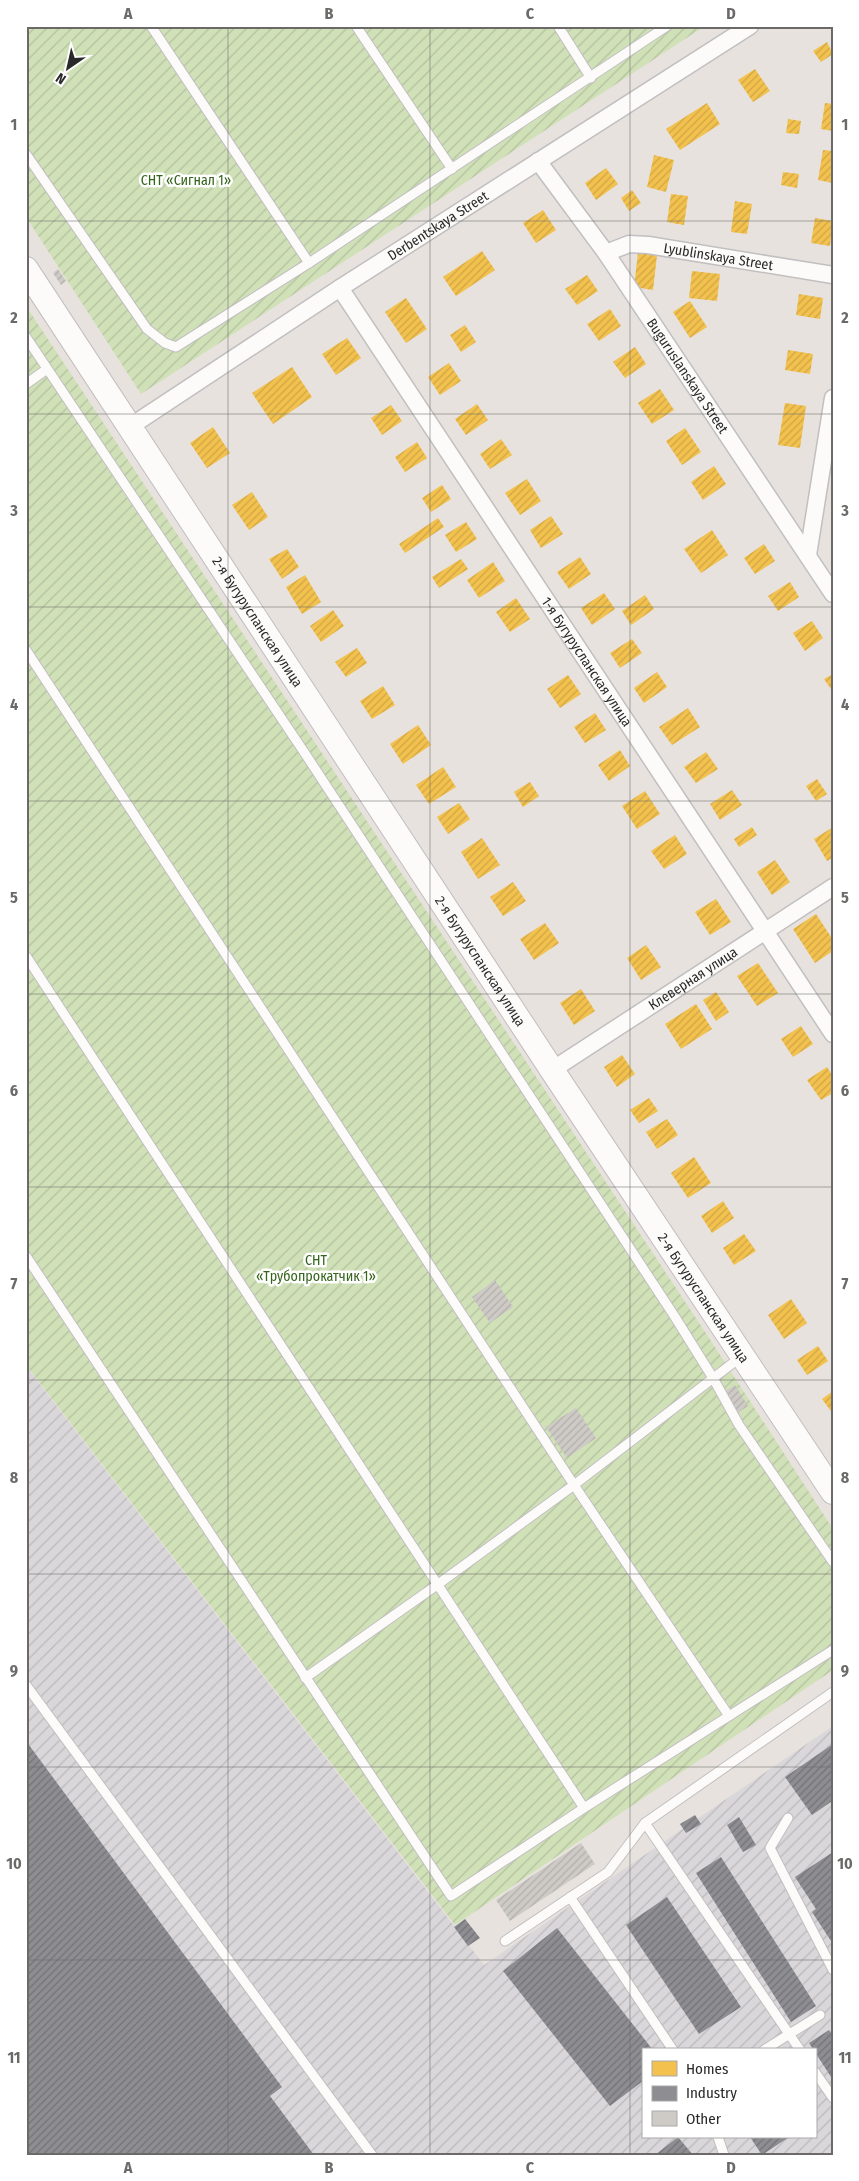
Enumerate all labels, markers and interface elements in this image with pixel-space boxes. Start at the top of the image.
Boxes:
text: A [123,4,133,23]
text: B [325,4,334,23]
text: C [526,4,535,23]
text: D [726,4,736,23]
north arrow [42,42,92,92]
text: N [53,69,69,88]
text: 1 [11,115,17,134]
text: 1 [842,115,848,134]
park label: СНТ «Сигнал 1» [141,172,231,189]
street label: Derbentskaya Street [385,187,492,264]
street label: Lyublinskaya Street [662,240,775,274]
text: 2 [9,308,18,327]
text: 2 [840,308,849,327]
street label: Buguruslanskaya Street [643,315,732,437]
text: 3 [9,501,18,520]
text: 3 [840,501,849,520]
street label: 2-я Бугурусланская улица [208,554,306,690]
street label: 1-я Бугурусланская улица [538,594,636,730]
text: 4 [10,695,18,714]
text: 4 [841,695,849,714]
text: 5 [10,888,18,907]
text: 5 [841,888,849,907]
street label: 2-я Бугурусланская улица [431,893,529,1030]
street label: Клеверная улица [645,944,741,1014]
text: 6 [10,1081,18,1100]
text: 6 [841,1081,849,1100]
street label: 2-я Бугурусланская улица [654,1230,753,1366]
park label: СНТ «Трубопрокатчик 1» [256,1252,376,1285]
text: 7 [11,1274,18,1293]
text: 7 [842,1274,849,1293]
text: 8 [10,1468,19,1487]
text: 8 [841,1468,850,1487]
text: 9 [10,1661,18,1680]
text: 9 [841,1661,849,1680]
text: 10 [6,1854,22,1873]
text: 10 [837,1854,853,1873]
text: 11 [7,2048,21,2067]
legend [642,2048,816,2138]
text: 11 [838,2048,852,2067]
text: Homes [686,2060,728,2078]
text: Industry [686,2084,737,2102]
text: Other [686,2110,722,2128]
text: A [123,2158,133,2177]
text: B [325,2158,334,2177]
text: C [526,2158,535,2177]
text: D [726,2158,736,2177]

